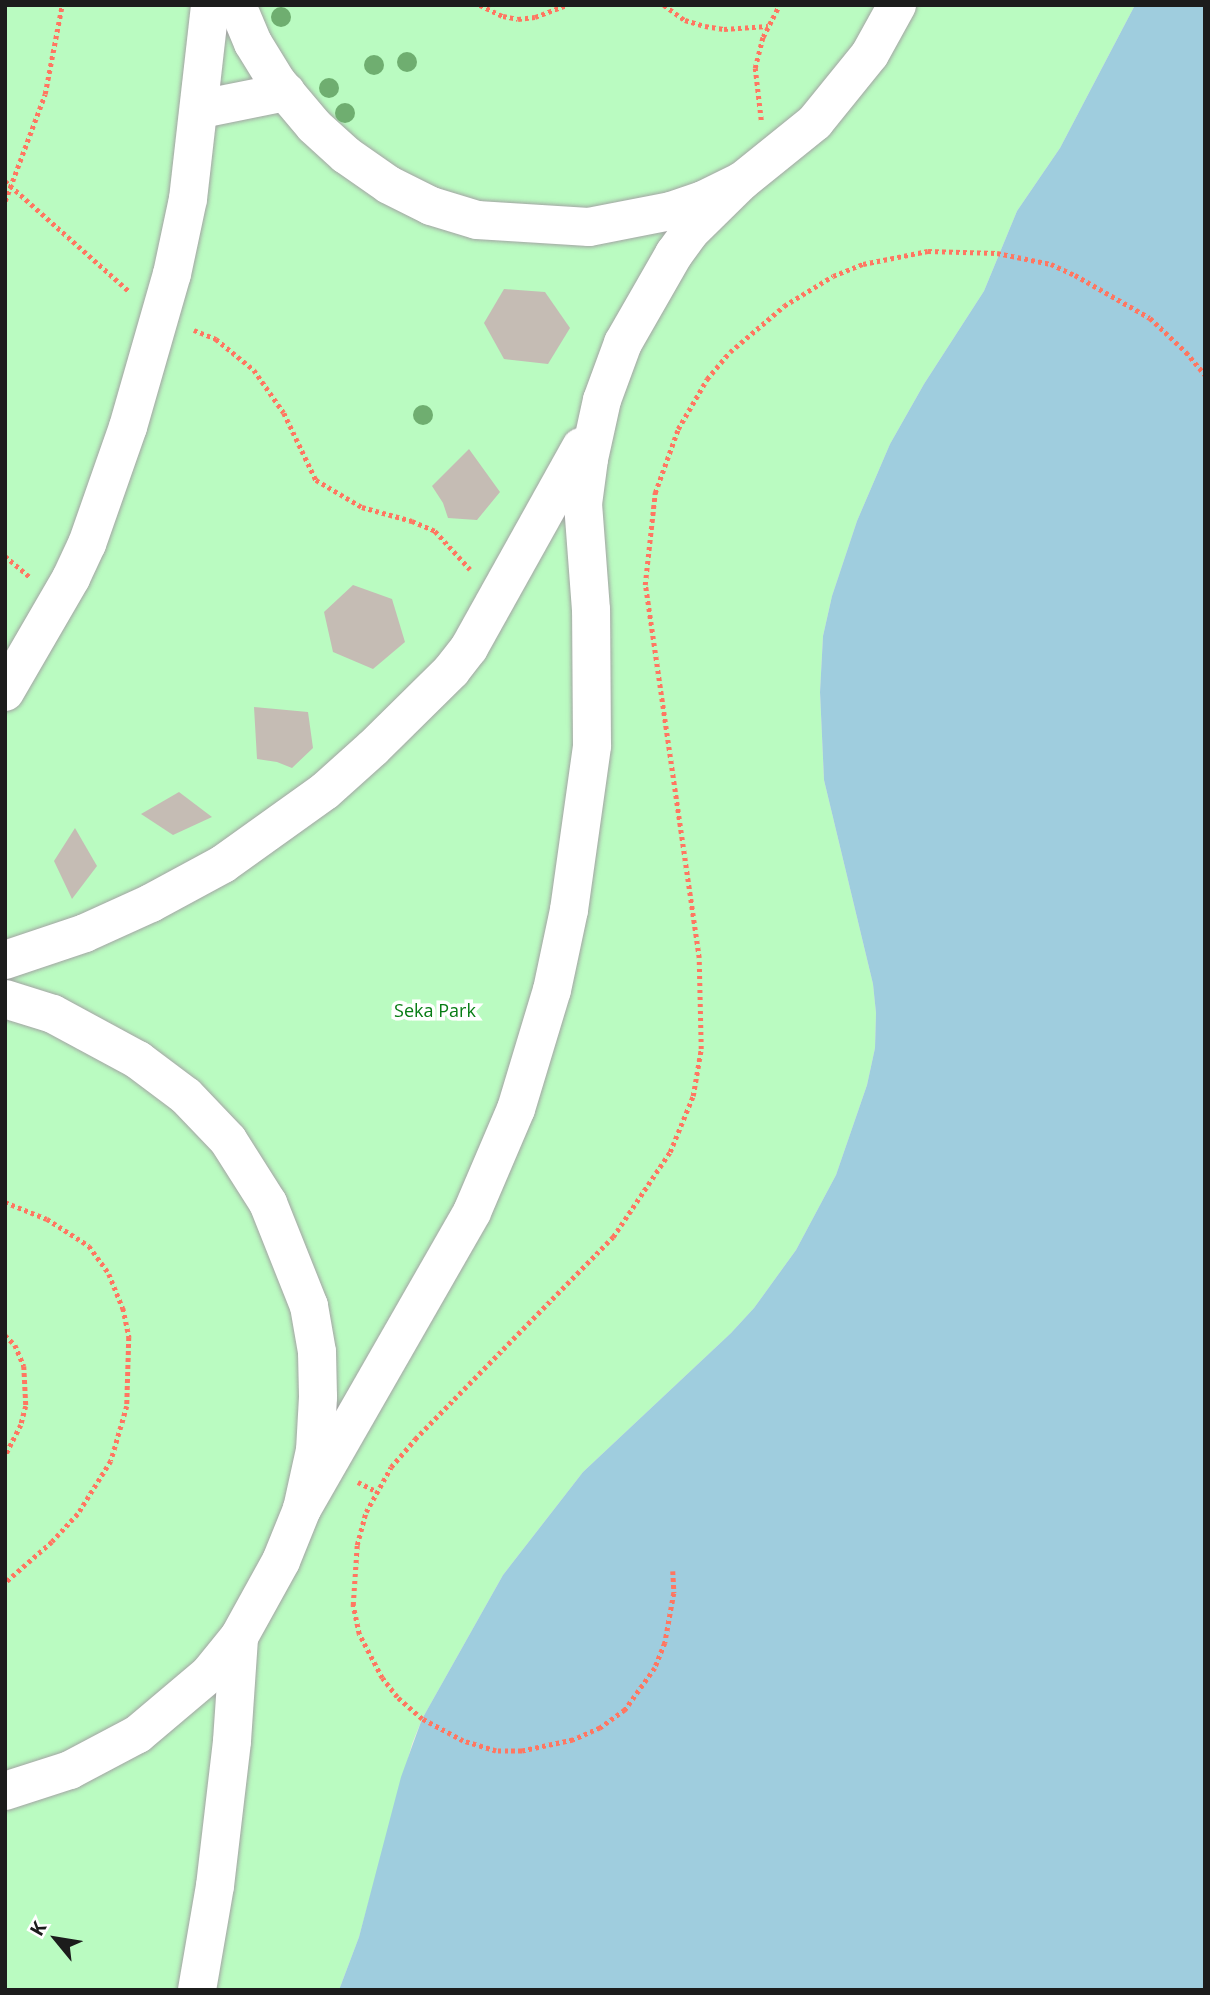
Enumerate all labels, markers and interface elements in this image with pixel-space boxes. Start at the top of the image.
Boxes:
park label: Seka Park [394,999,476,1021]
north arrow [21,1904,91,1974]
text: K [23,1917,52,1940]

